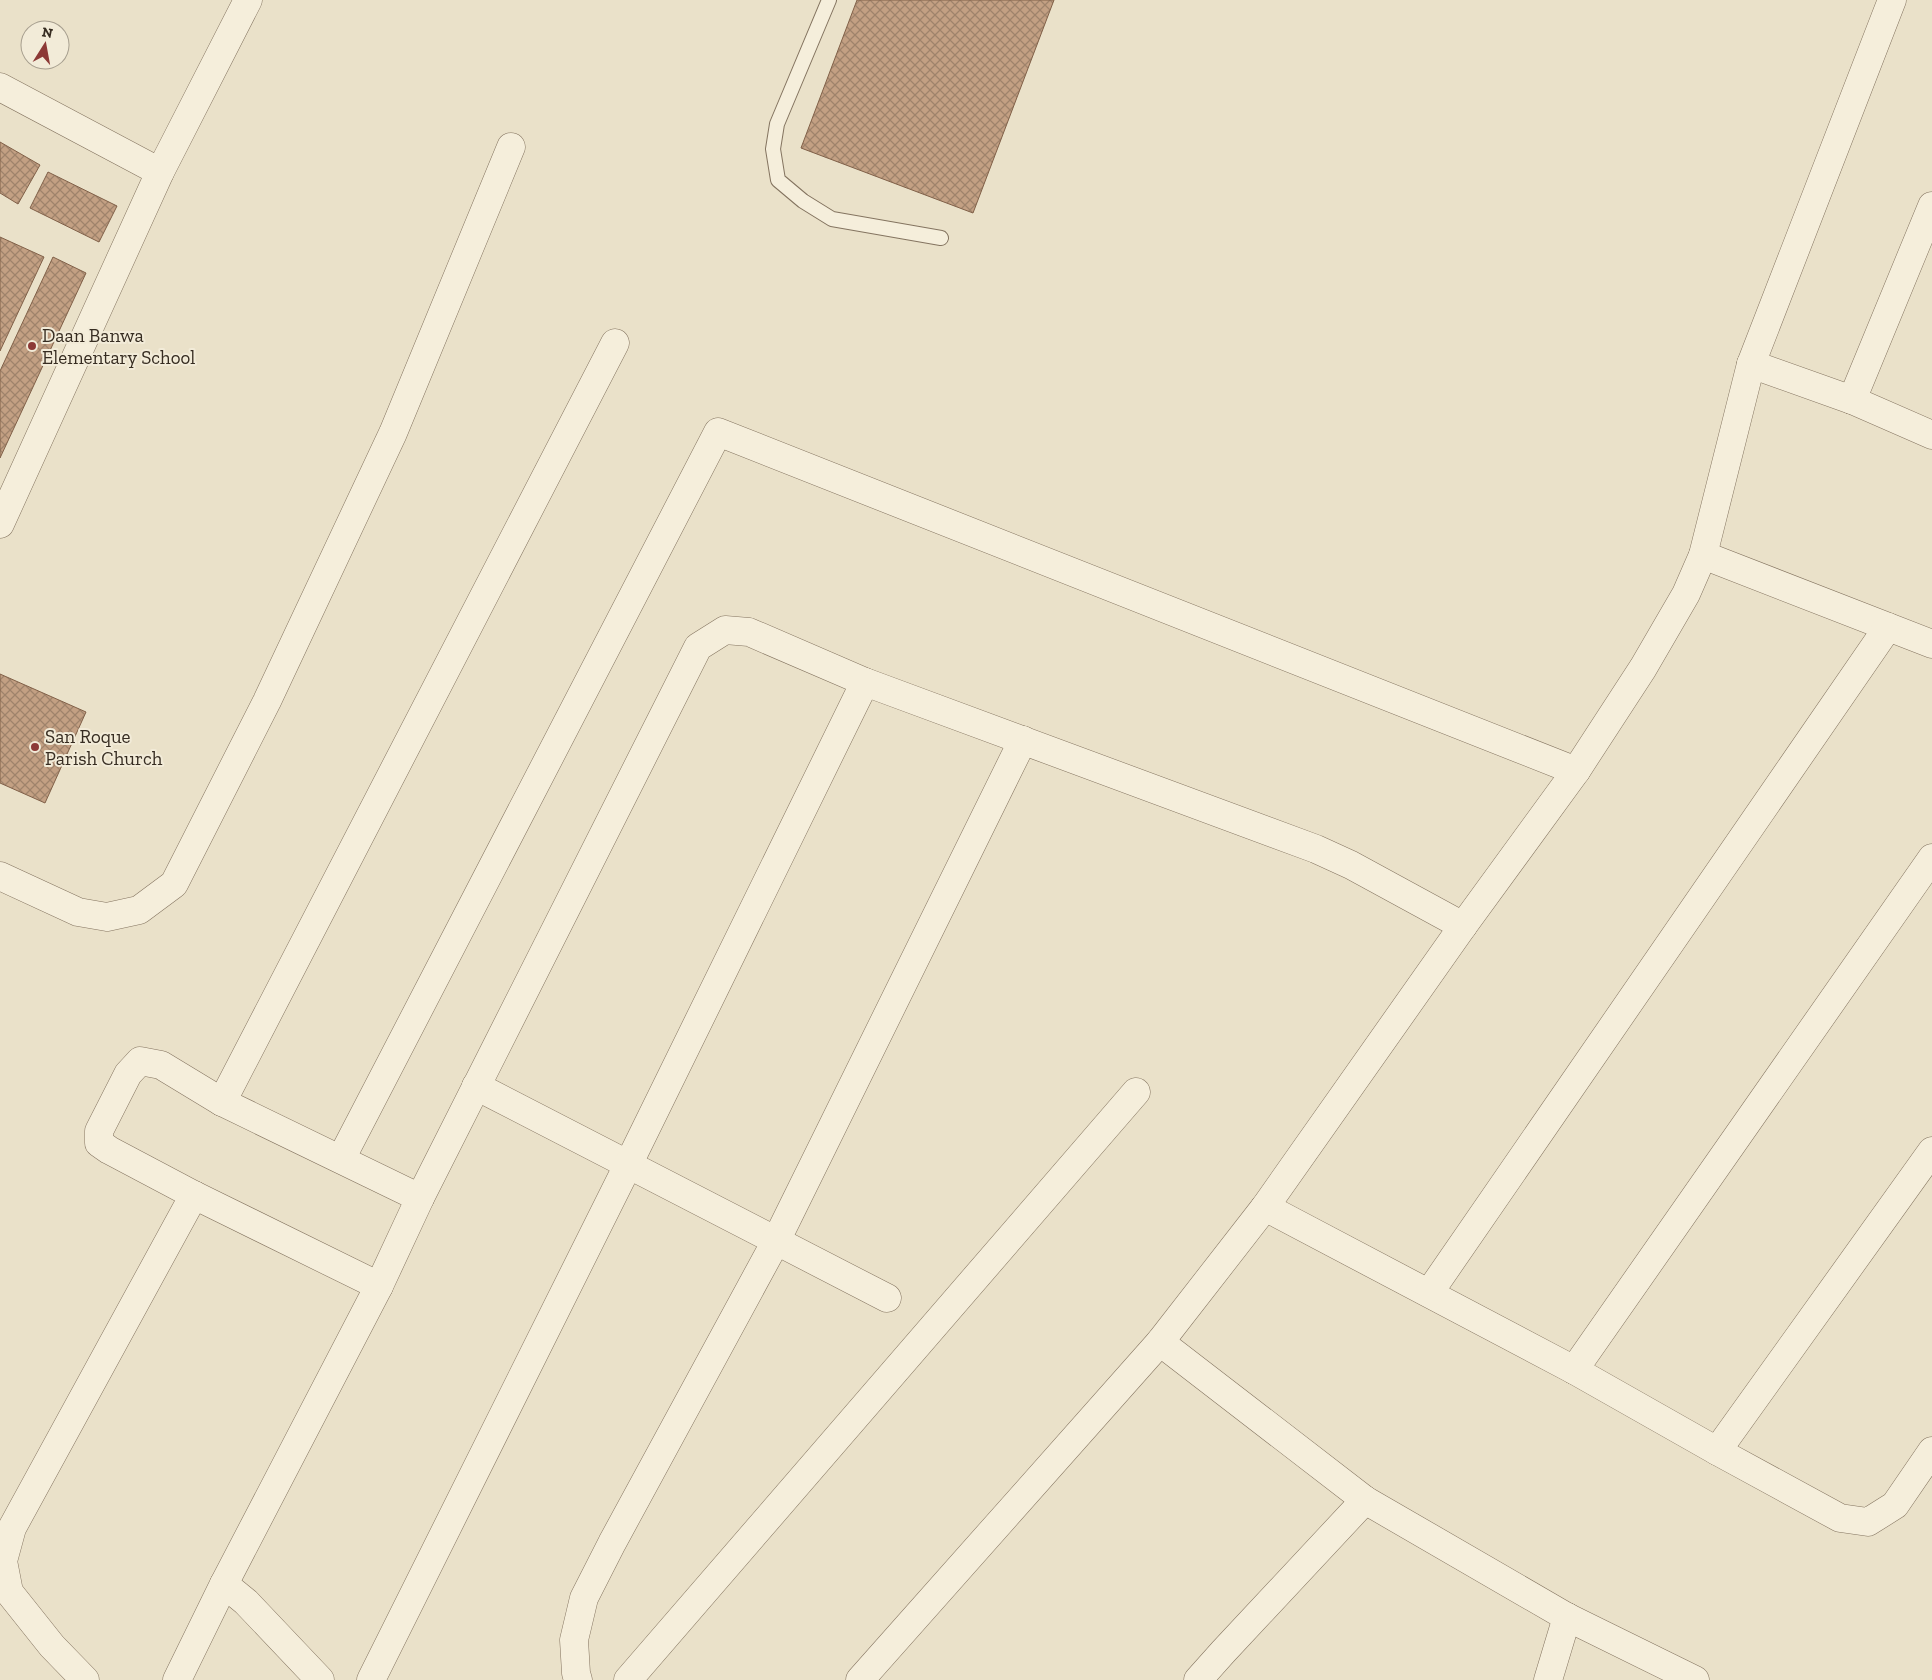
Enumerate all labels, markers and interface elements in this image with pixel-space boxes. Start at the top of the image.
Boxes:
north arrow [20,20,70,70]
text: N [41,23,55,42]
place label: Daan Banwa Elementary School [42,324,195,369]
marker: Daan Banwa Elementary School [26,340,38,352]
place label: San Roque Parish Church [45,725,163,770]
marker: San Roque Parish Church [29,741,41,753]

